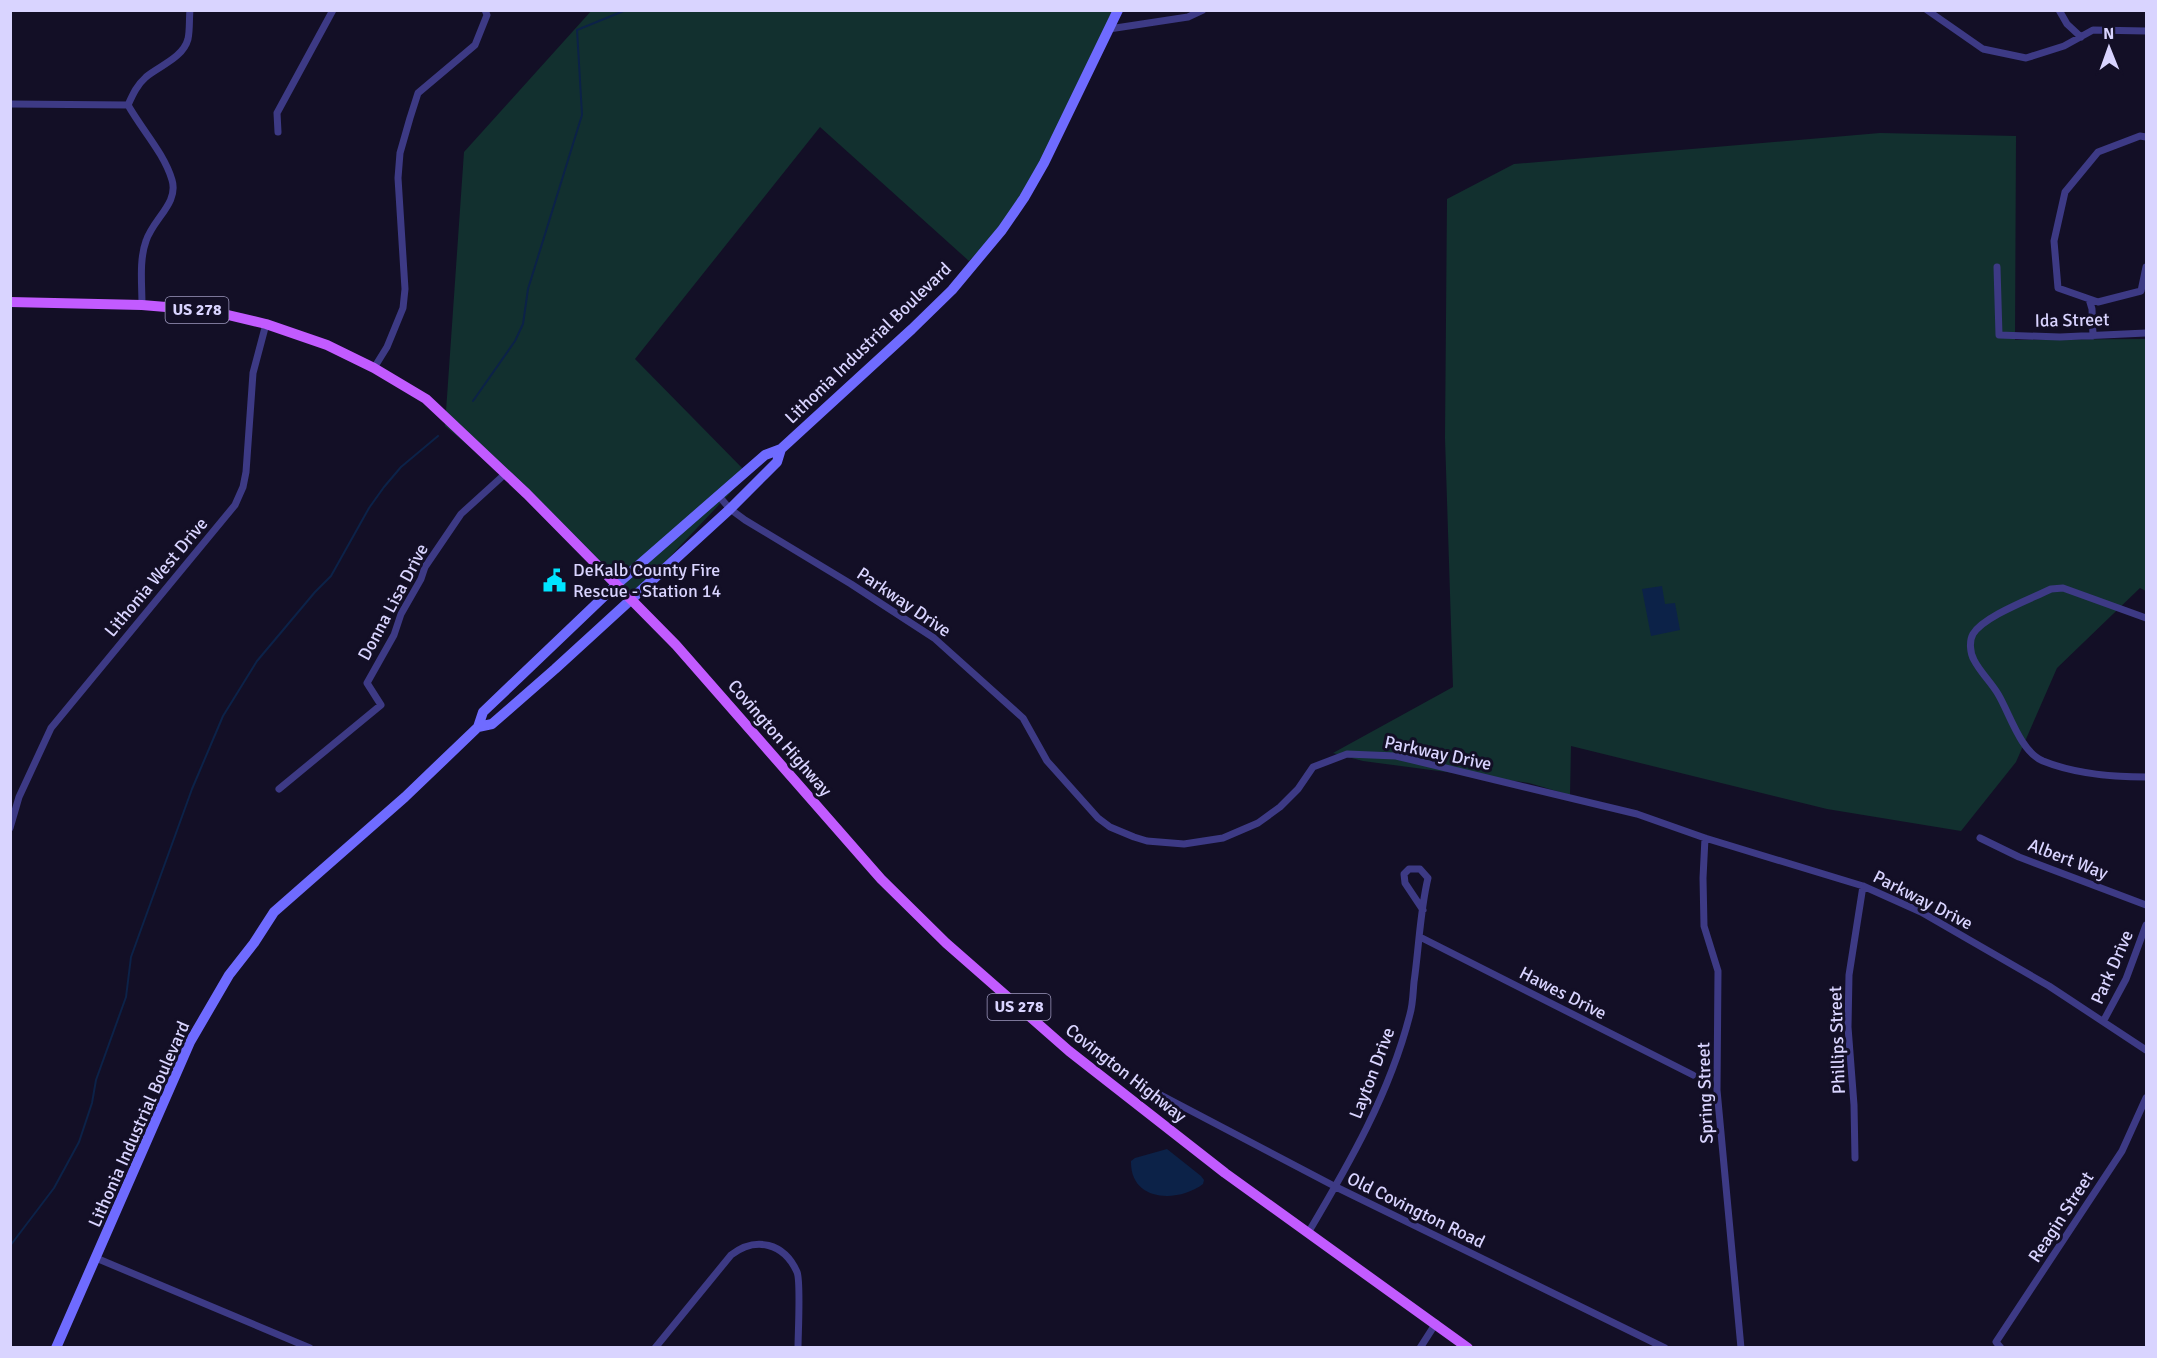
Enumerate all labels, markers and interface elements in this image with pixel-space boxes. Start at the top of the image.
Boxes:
north arrow [2079,18,2139,78]
text: N [2103,24,2114,44]
street label: Lithonia Industrial Boulevard [780,258,956,428]
road number: US 278 [166,297,228,323]
street label: Ida Street [2034,308,2110,332]
street label: Lithonia West Drive [100,513,212,641]
street label: Donna Lisa Drive [353,540,433,664]
place label: DeKalb County Fire Rescue - Station 14 [573,559,721,602]
street label: Parkway Drive [853,562,955,642]
public building icon: DeKalb County Fire Rescue - Station 14 [542,567,568,593]
street label: Covington Highway [723,675,837,801]
street label: Parkway Drive [1382,731,1494,775]
street label: Albert Way [2025,834,2112,884]
street label: Parkway Drive [1869,865,1977,935]
street label: Park Drive [2086,927,2138,1007]
street label: Hawes Drive [1516,962,1610,1024]
street label: Phillips Street [1824,985,1850,1095]
road number: US 278 [988,994,1050,1020]
street label: Lithonia Industrial Boulevard [84,1018,194,1230]
street label: Covington Highway [1061,1019,1191,1127]
street label: Layton Drive [1344,1024,1400,1122]
street label: Spring Street [1692,1042,1718,1144]
street label: Old Covington Road [1344,1167,1488,1253]
street label: Reagin Street [2024,1168,2098,1266]

